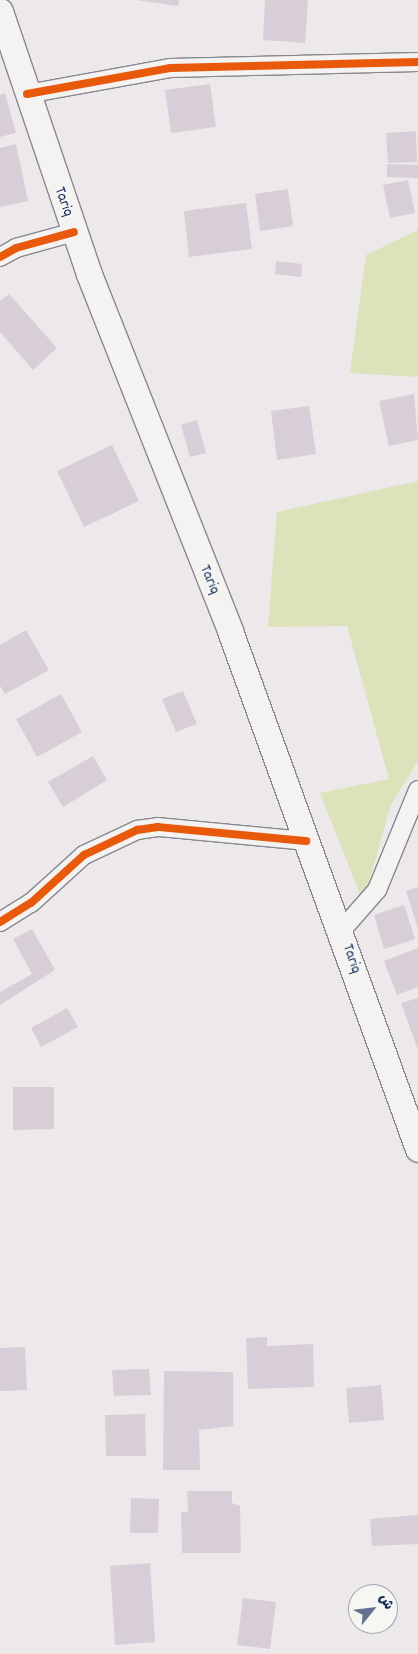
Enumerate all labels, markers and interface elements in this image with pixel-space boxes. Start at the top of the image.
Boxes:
street label: Tariq [49,185,77,219]
street label: Tariq [194,562,224,598]
street label: Tariq [337,942,365,976]
north arrow [348,1584,398,1634]
text: ش [373,1591,398,1614]

